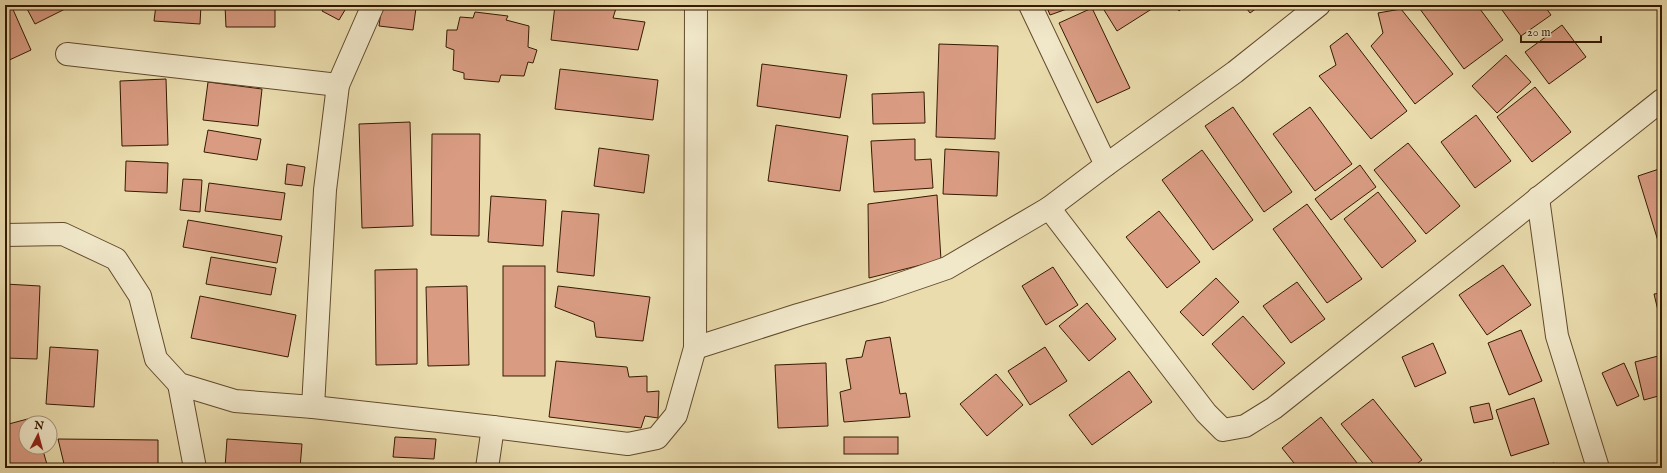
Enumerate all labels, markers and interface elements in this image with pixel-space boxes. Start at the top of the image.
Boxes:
scale bar [1521,18,1601,44]
text: 20 m [1527,25,1550,40]
north arrow [18,415,58,455]
text: N [32,418,45,434]

